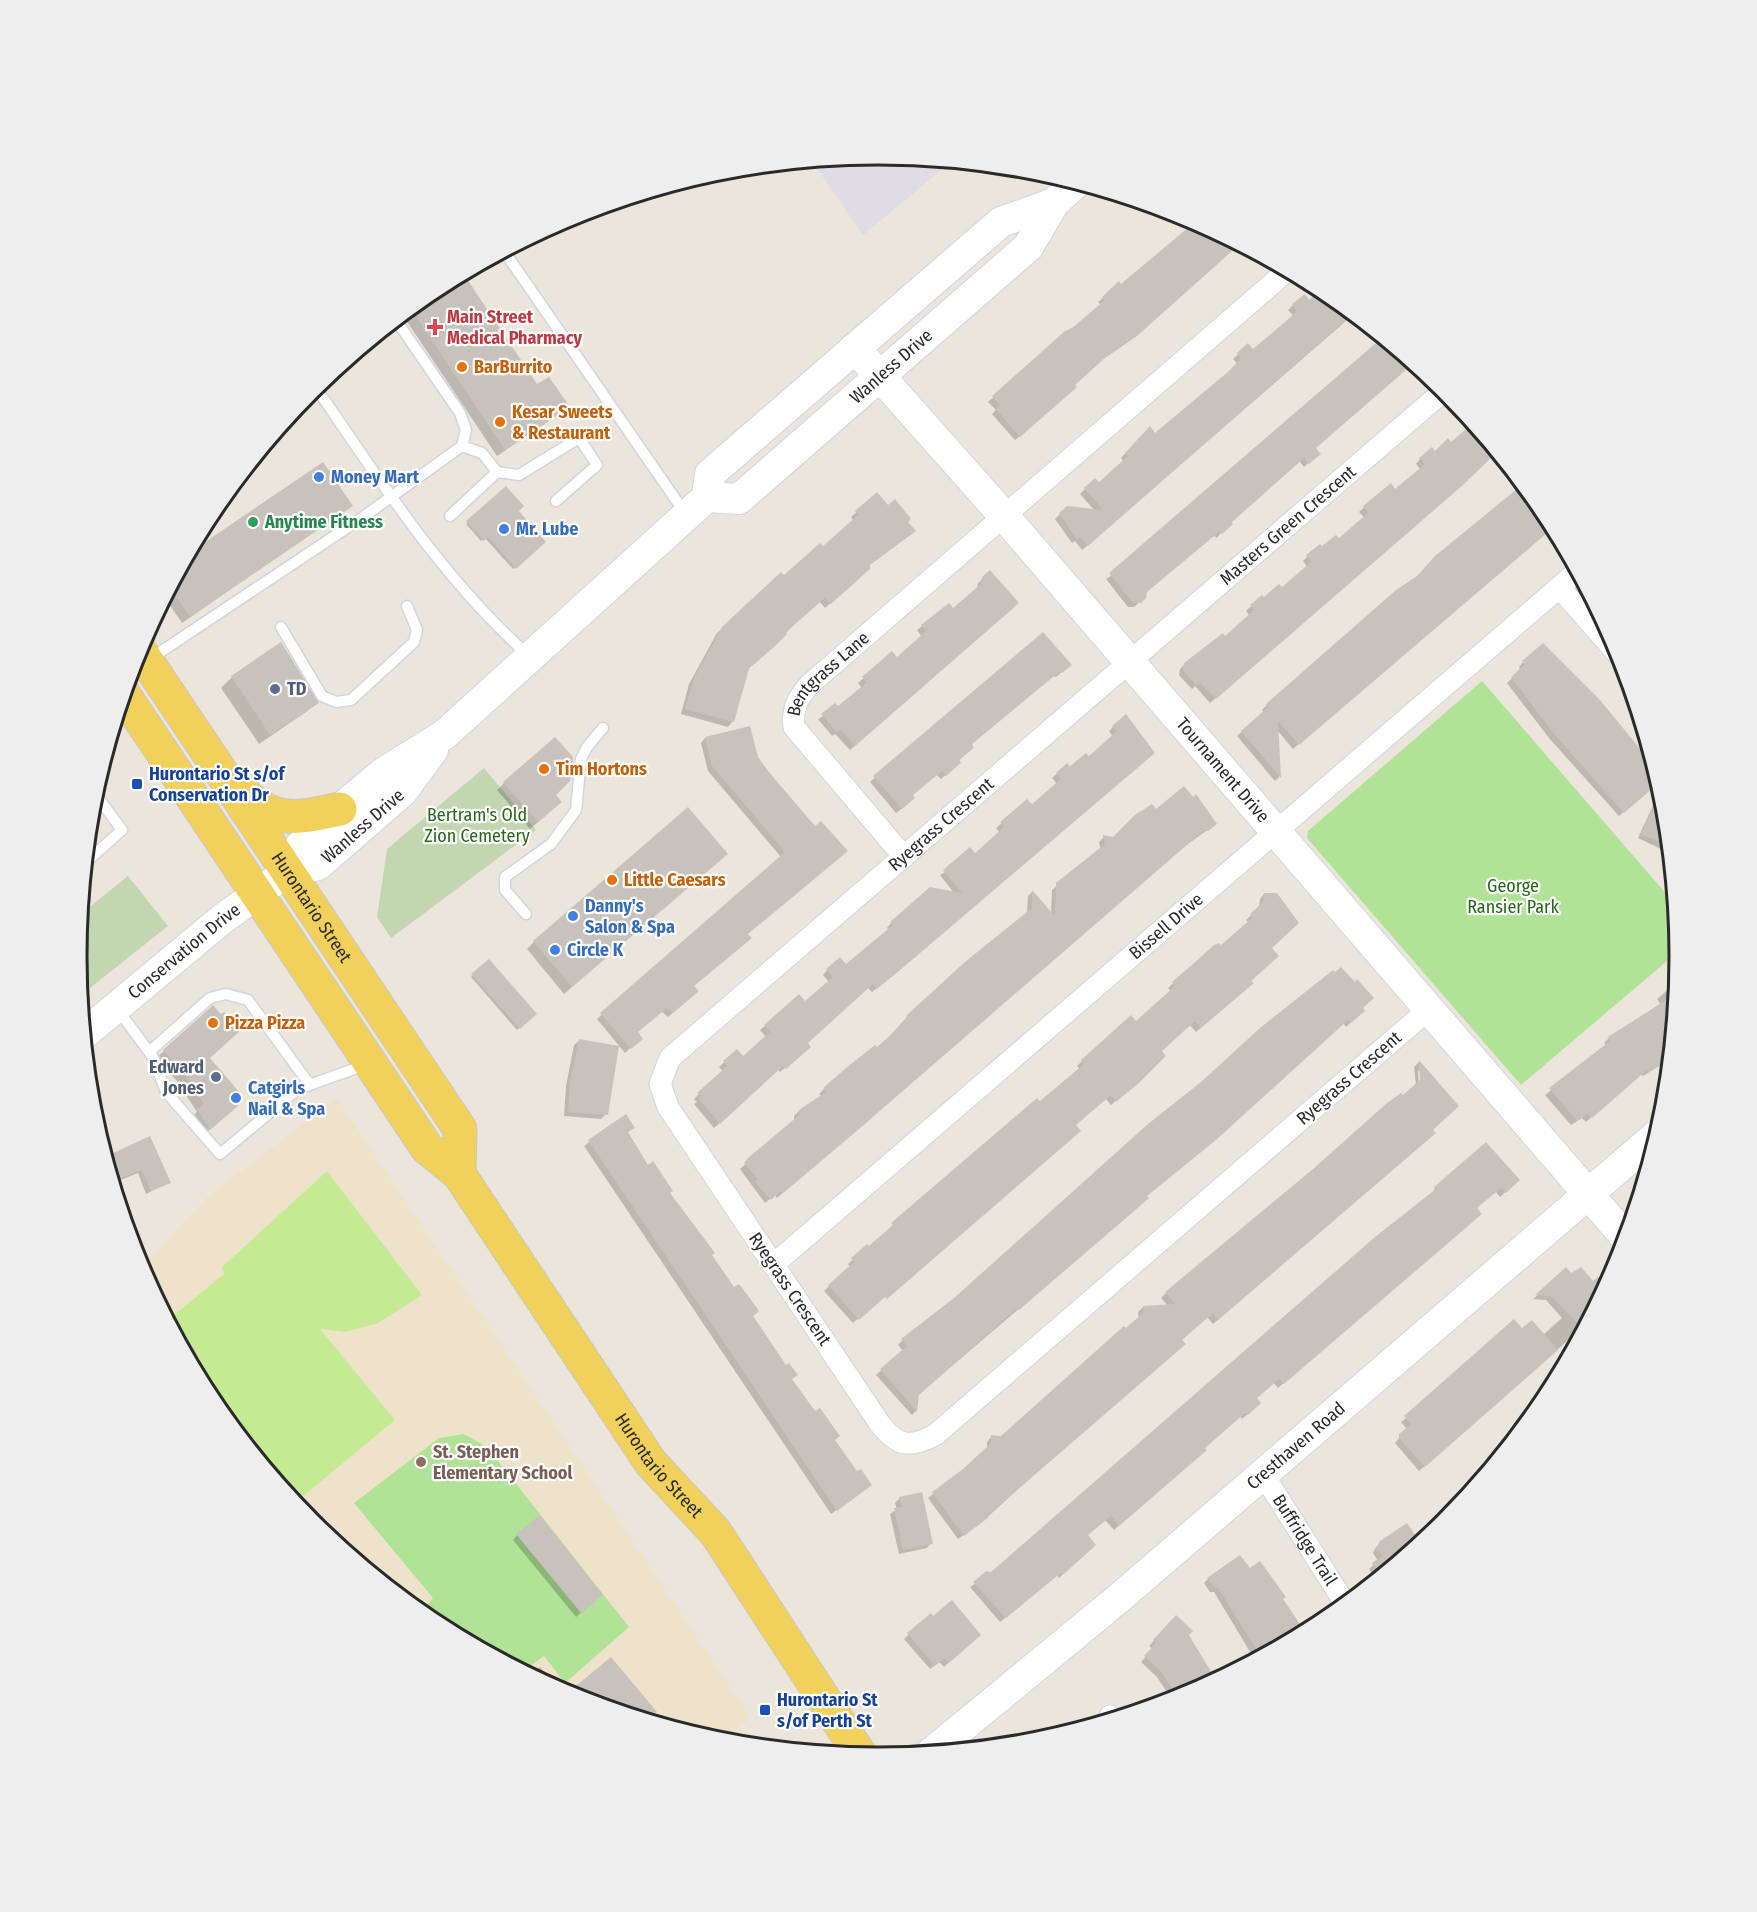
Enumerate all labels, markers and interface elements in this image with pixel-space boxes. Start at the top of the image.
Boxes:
place label: Main Street Medical Pharmacy [447,306,583,349]
marker: Main Street Medical Pharmacy [428,320,442,334]
street label: Wanless Drive [845,324,937,408]
place label: BarBurrito [474,356,553,378]
marker: BarBurrito [455,360,469,374]
place label: Kesar Sweets & Restaurant [512,401,613,444]
marker: Kesar Sweets & Restaurant [493,415,507,429]
street label: Masters Green Crescent [1216,461,1360,590]
place label: Money Mart [331,466,420,488]
marker: Money Mart [312,470,326,484]
place label: Anytime Fitness [264,511,383,533]
marker: Anytime Fitness [246,515,260,529]
place label: Mr. Lube [516,518,578,540]
marker: Mr. Lube [497,522,511,536]
street label: Bentgrass Lane [783,627,874,718]
place label: TD [287,678,307,700]
marker: TD [268,682,282,696]
street label: Tournament Drive [1172,713,1274,827]
place label: Tim Hortons [556,758,647,780]
marker: Tim Hortons [537,762,551,776]
place label: Hurontario St s/of Conservation Dr [149,763,286,806]
street label: Ryegrass Crescent [884,773,998,876]
marker: Hurontario St s/of Conservation Dr [130,777,144,791]
street label: Wanless Drive [317,784,409,868]
park label: Bertram's Old Zion Cemetery [424,804,530,847]
street label: Hurontario Street [267,848,357,967]
place label: Little Caesars [624,869,726,891]
marker: Little Caesars [605,873,619,887]
park label: George Ransier Park [1467,875,1559,918]
street label: Bissell Drive [1125,888,1208,964]
place label: Danny's Salon & Spa [585,895,675,938]
street label: Conservation Drive [123,899,245,1004]
marker: Danny's Salon & Spa [566,909,580,923]
place label: Circle K [567,939,624,961]
marker: Circle K [548,943,562,957]
place label: Pizza Pizza [225,1012,305,1034]
marker: Pizza Pizza [206,1016,220,1030]
street label: Ryegrass Crescent [1292,1026,1406,1130]
place label: Edward Jones [149,1056,204,1099]
marker: Edward Jones [209,1070,223,1084]
place label: Catgirls Nail & Spa [248,1077,325,1120]
marker: Catgirls Nail & Spa [229,1091,243,1105]
street label: Ryegrass Crescent [744,1228,836,1350]
street label: Cresthaven Road [1242,1397,1350,1494]
street label: Hurontario Street [610,1409,708,1523]
place label: St. Stephen Elementary School [433,1441,572,1484]
marker: St. Stephen Elementary School [414,1455,428,1469]
street label: Buffridge Trail [1268,1490,1342,1590]
place label: Hurontario St s/of Perth St [777,1689,878,1732]
marker: Hurontario St s/of Perth St [758,1703,772,1717]

